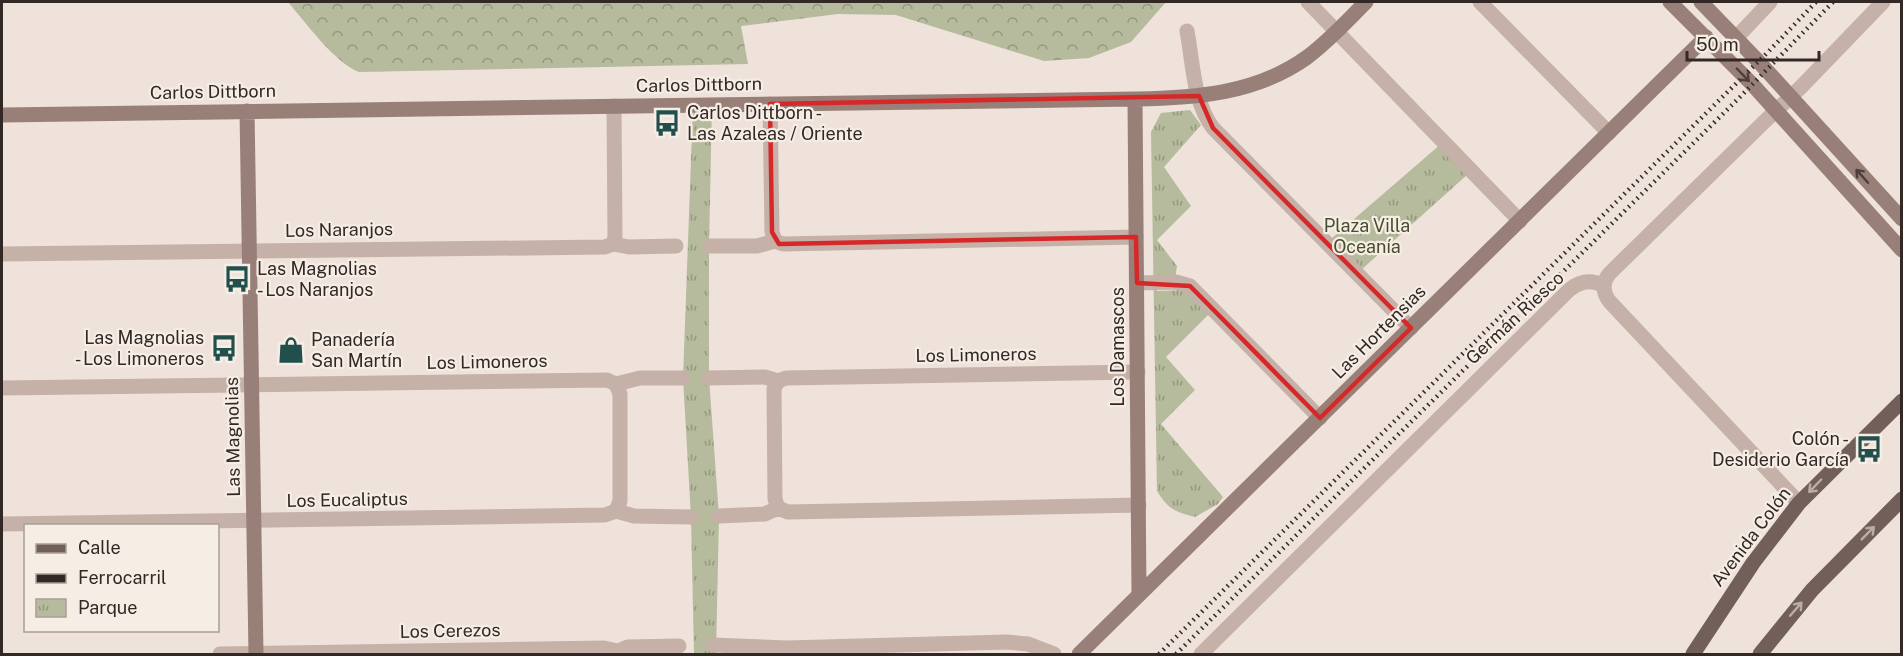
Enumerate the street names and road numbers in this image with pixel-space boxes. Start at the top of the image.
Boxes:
street label: Carlos Dittborn [636,73,762,96]
street label: Carlos Dittborn [150,80,276,103]
street label: Los Naranjos [285,218,393,241]
street label: Germán Riesco [1461,267,1568,368]
street label: Las Hortensias [1327,280,1430,383]
street label: Los Damascos [1107,287,1128,407]
street label: Los Limoneros [915,343,1037,366]
street label: Los Limoneros [426,350,548,373]
street label: Las Magnolias [221,377,244,497]
street label: Avenida Colón [1706,483,1795,590]
street label: Los Eucaliptus [286,488,408,511]
street label: Los Cerezos [399,619,501,642]

